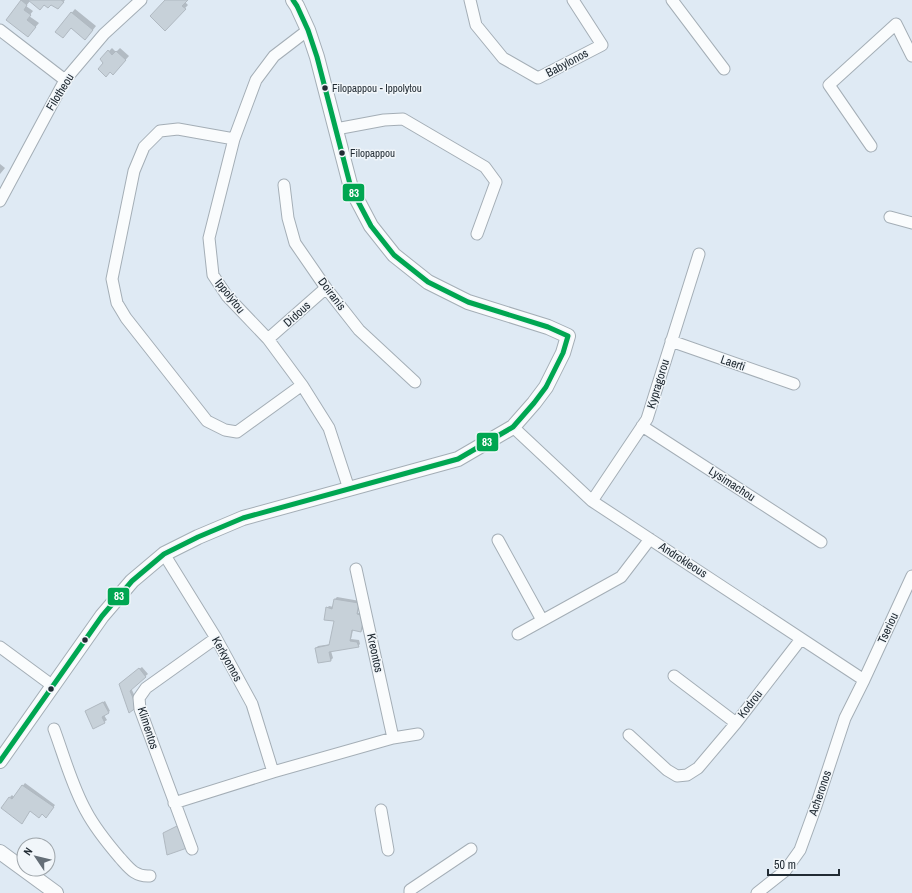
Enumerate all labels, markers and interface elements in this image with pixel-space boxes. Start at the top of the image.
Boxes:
street label: Babylonos [543,45,591,81]
street label: Filotheou [42,70,78,114]
place label: Filopappou - Ippolytou [332,81,422,95]
marker: Filopappou - Ippolytou [320,83,330,93]
place label: Filopappou [350,146,395,160]
marker: Filopappou [337,148,347,158]
line badge: 83 [342,183,365,202]
text: 83 [349,186,359,200]
street label: Doiranis [314,274,350,314]
street label: Ippolytou [211,275,249,317]
street label: Didous [280,298,314,330]
street label: Laerti [718,351,748,375]
street label: Kypragorou [643,357,673,411]
line badge: 83 [476,432,499,452]
text: 83 [482,435,492,449]
street label: Lysimachou [706,463,758,505]
street label: Androkleous [655,538,710,582]
line badge: 83 [107,587,130,606]
text: 83 [114,589,124,603]
street label: Tseriou [874,610,902,646]
street label: Kreontos [363,632,387,674]
street label: Kerkyomos [208,634,246,684]
unlabelled marker [80,635,90,645]
unlabelled marker [46,684,56,694]
street label: Kodrou [734,687,766,721]
street label: Klimentos [134,705,162,751]
street label: Acheronos [804,768,835,819]
north arrow [16,837,56,877]
text: N [20,845,35,858]
scale bar [768,851,839,877]
text: 50 m [774,857,796,873]

